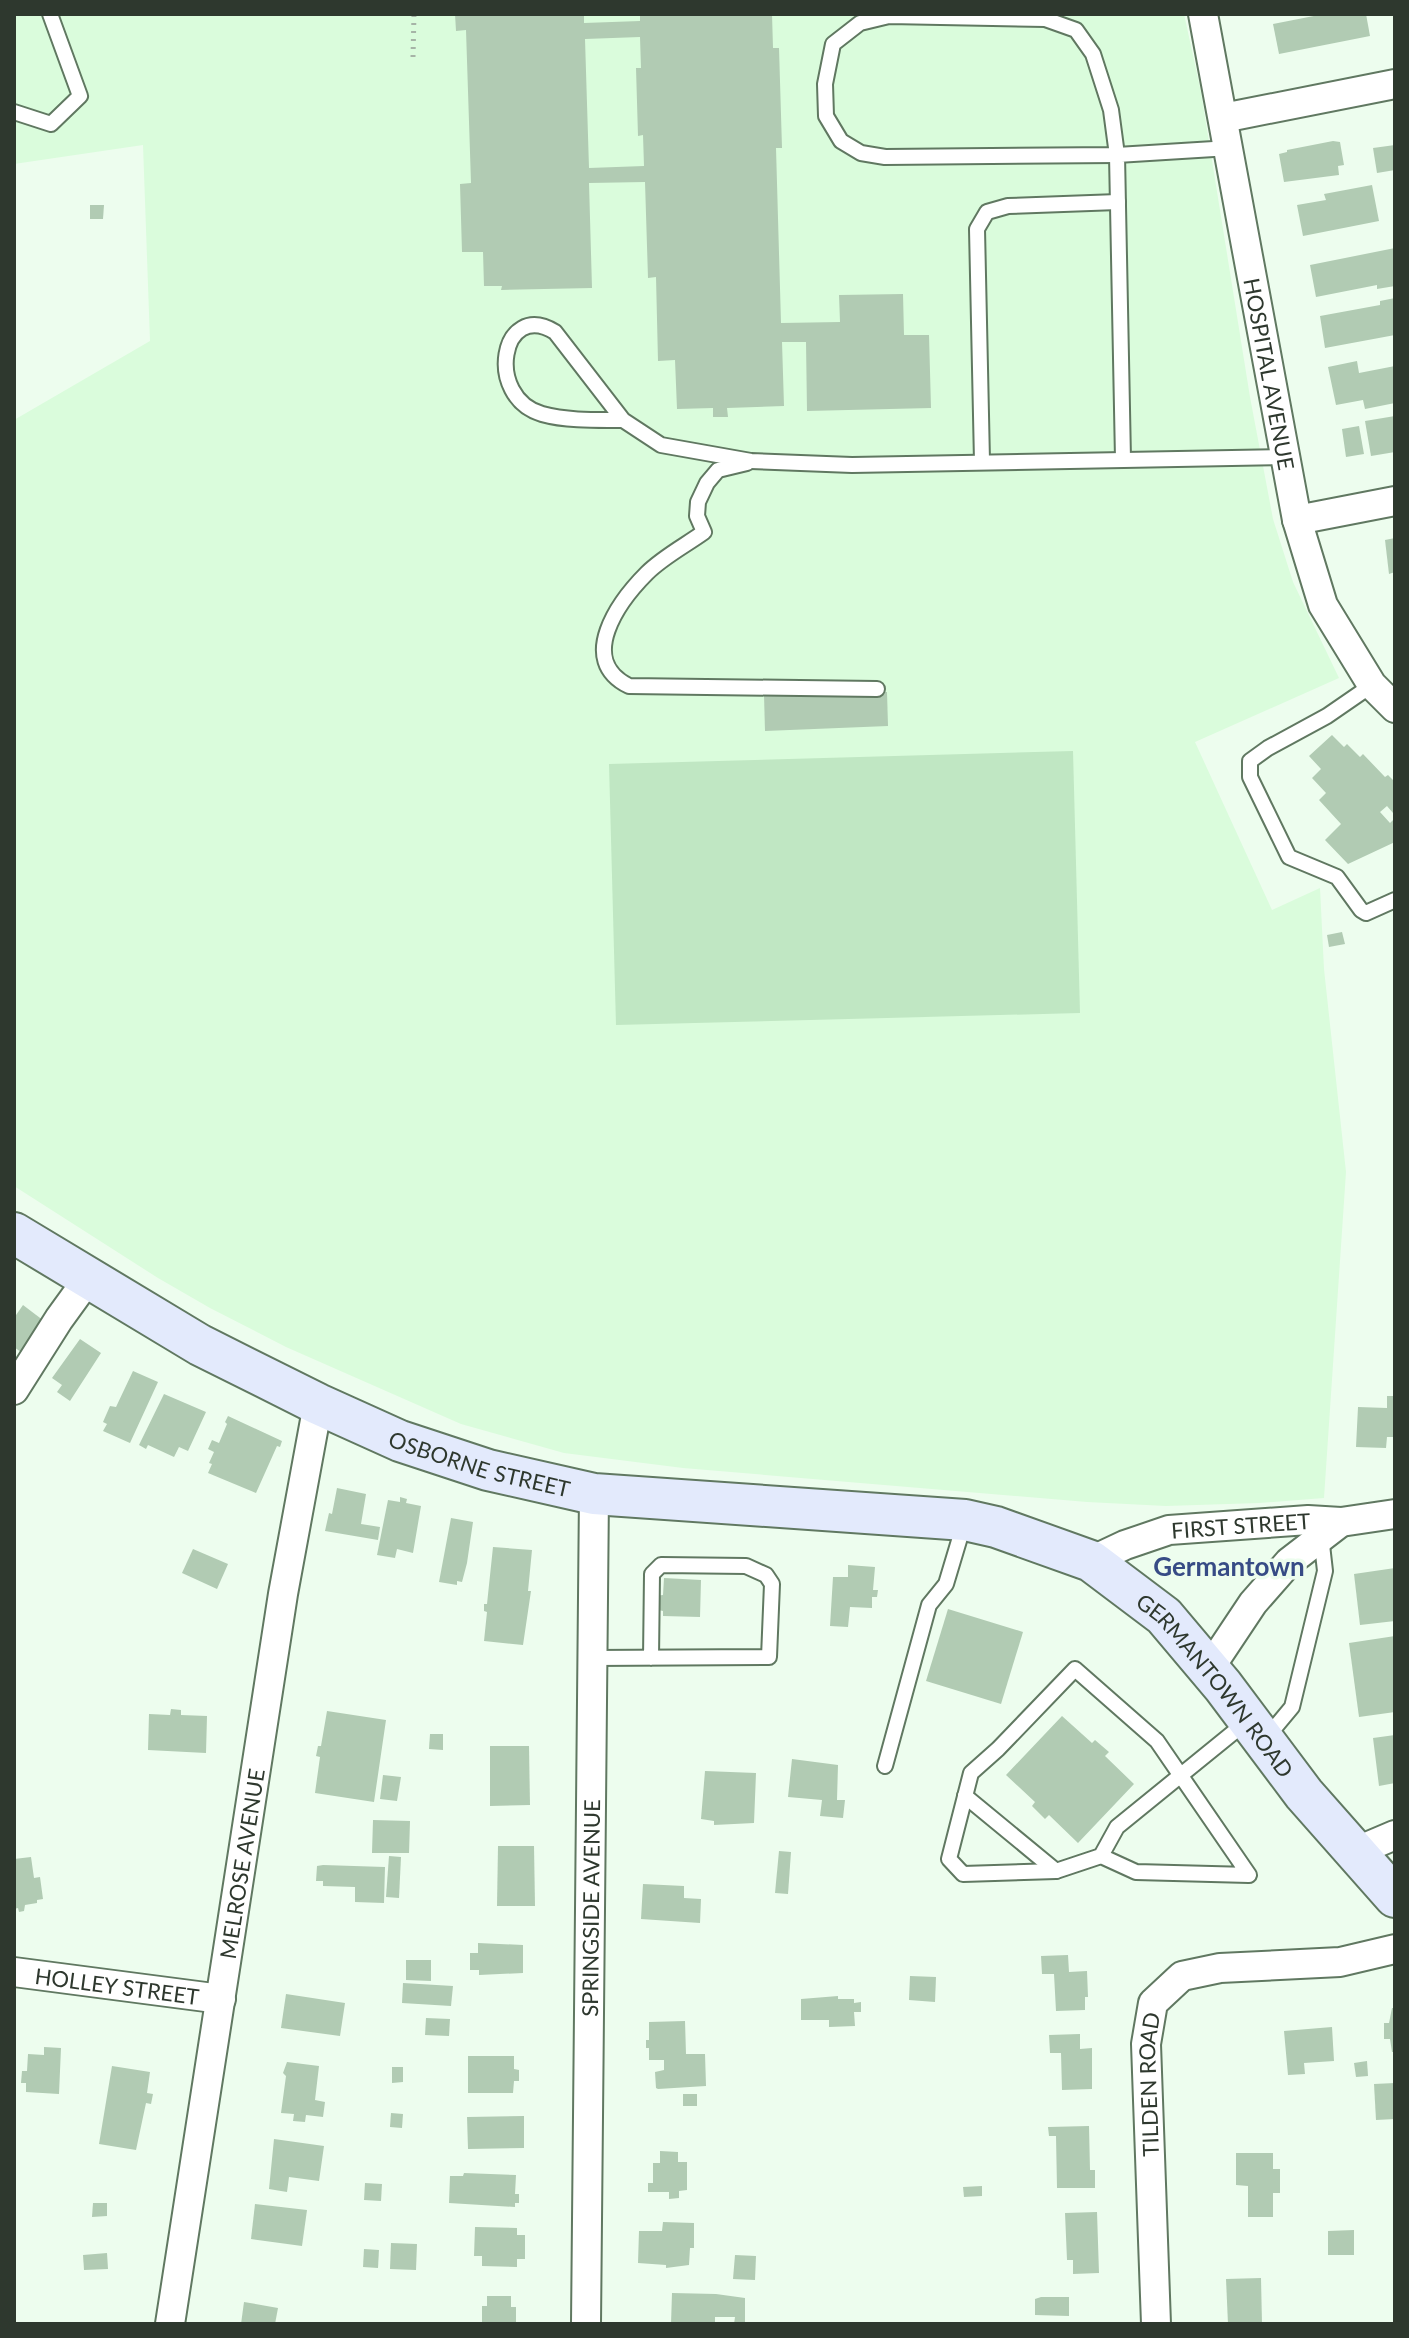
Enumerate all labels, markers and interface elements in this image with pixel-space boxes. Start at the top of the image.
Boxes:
street label: HOSPITAL AVENUE [1239,276,1301,472]
street label: OSBORNE STREET [385,1424,573,1502]
street label: FIRST STREET [1170,1506,1311,1543]
district label: Germantown [1153,1550,1305,1582]
street label: GERMANTOWN ROAD [1132,1587,1300,1782]
street label: MELROSE AVENUE [213,1766,269,1961]
street label: SPRINGSIDE AVENUE [575,1799,605,2017]
street label: HOLLEY STREET [33,1961,201,2010]
street label: TILDEN ROAD [1132,2010,1165,2157]

